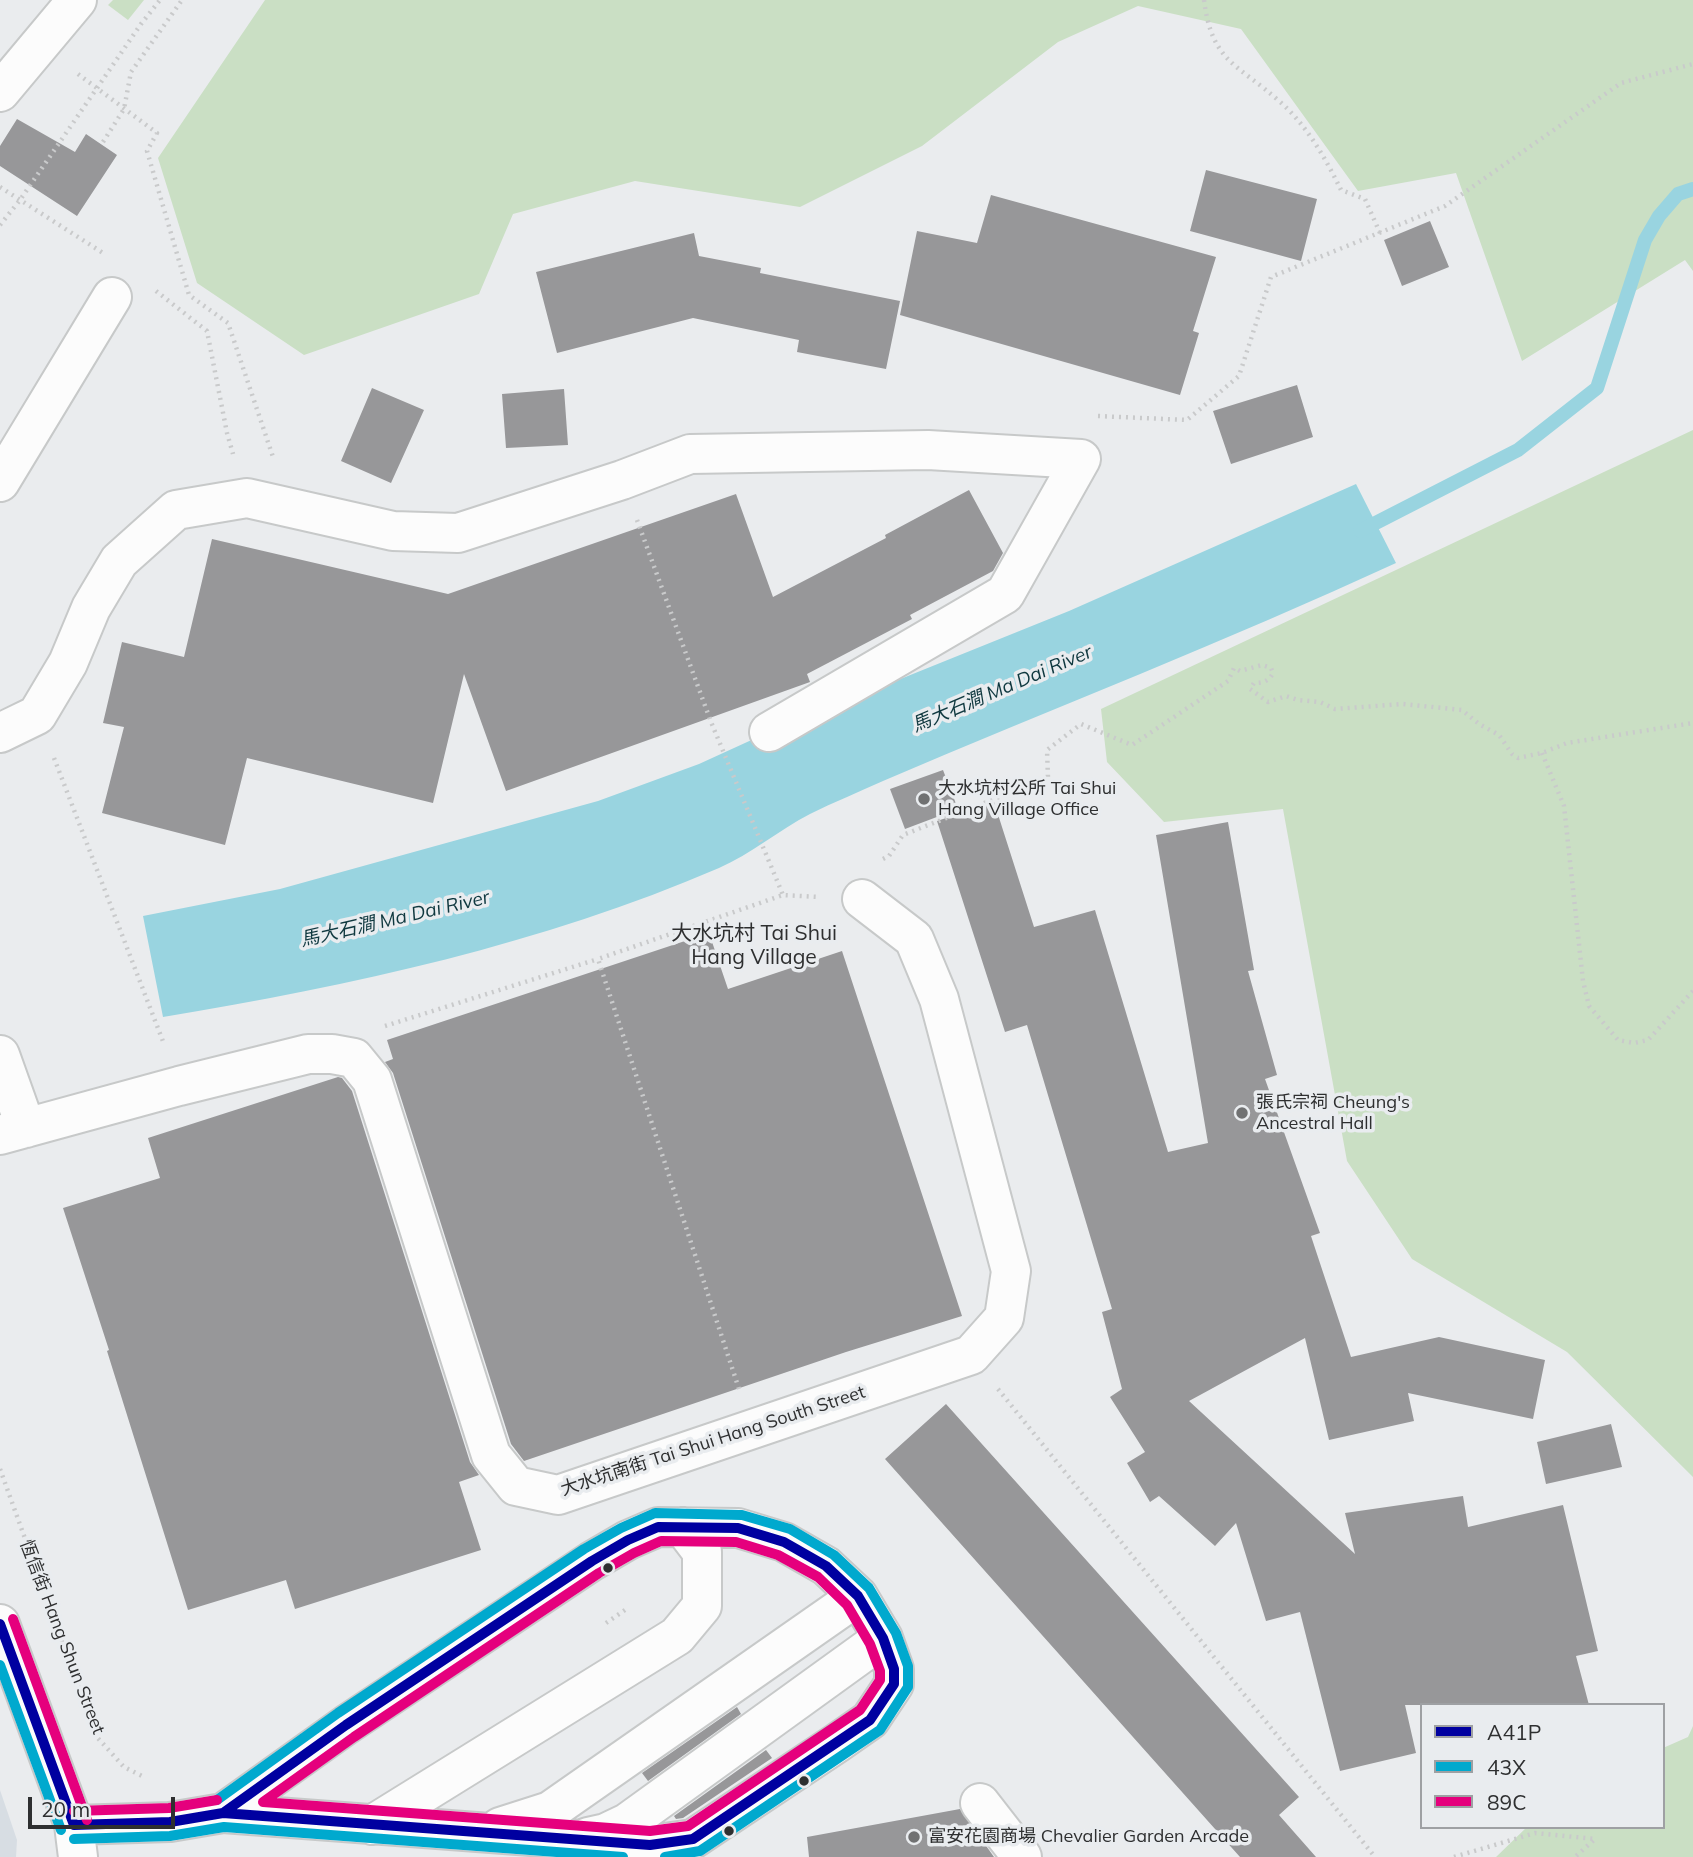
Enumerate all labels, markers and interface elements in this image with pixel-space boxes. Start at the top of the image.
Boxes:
water label: 馬大石澗 Ma Dai River [908,641,1096,737]
place label: 大水坑村公所 Tai Shui Hang Village Office [938,778,1116,820]
marker: 大水坑村公所 Tai Shui Hang Village Office [916,791,932,807]
water label: 馬大石澗 Ma Dai River [298,886,492,952]
district label: 大水坑村 Tai Shui Hang Village [671,921,837,971]
place label: 張氏宗祠 Cheung's Ancestral Hall [1256,1092,1410,1134]
marker: 張氏宗祠 Cheung's Ancestral Hall [1234,1105,1250,1121]
street label: 大水坑南街 Tai Shui Hang South Street [558,1381,868,1501]
street label: 恆信街 Hang Shun Street [15,1537,109,1737]
unlabelled marker [601,1561,615,1575]
legend [1420,1703,1665,1829]
text: A41P [1487,1719,1541,1745]
text: 43X [1487,1754,1526,1780]
unlabelled marker [797,1774,811,1788]
scale bar [32,1784,178,1828]
text: 89C [1487,1789,1527,1815]
text: 20 m [41,1796,90,1822]
unlabelled marker [722,1824,736,1838]
place label: 富安花園商場 Chevalier Garden Arcade [928,1826,1249,1848]
marker: 富安花園商場 Chevalier Garden Arcade [906,1829,922,1845]

